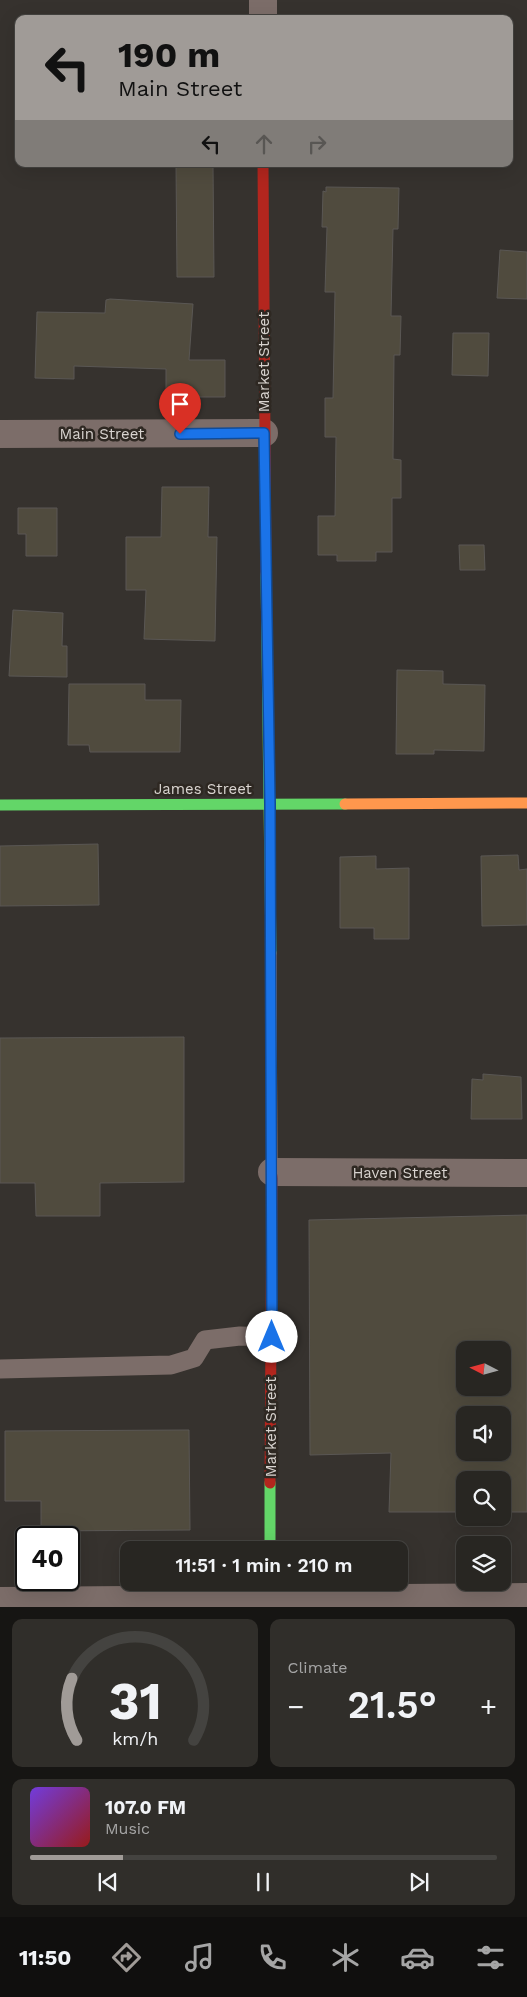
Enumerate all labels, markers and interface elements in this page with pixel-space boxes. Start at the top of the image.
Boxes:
text: 190 m [118,34,220,76]
icon: left [35,35,100,100]
text: Main Street [118,76,242,101]
icon: left [197,130,225,158]
icon: ahead [250,130,278,158]
icon: right [303,130,331,158]
street label: Market Street [255,311,273,412]
pin [159,383,201,434]
icon: arrive [166,390,194,418]
street label: Main Street [60,425,145,443]
street label: James Street [154,780,253,798]
street label: Haven Street [352,1164,448,1182]
position arrow [245,1310,297,1362]
north arrow [456,1341,511,1396]
map controls [456,1341,511,1591]
street label: Market Street [262,1376,280,1477]
button: sound [456,1406,511,1461]
button: search [456,1471,511,1526]
speed limit sign: 40 [15,1526,80,1591]
button: layers [456,1536,511,1591]
text: 11:51 · 1 min · 210 m [176,1554,353,1577]
text: Climate [288,1658,348,1677]
text: 31 [108,1671,161,1732]
text: 21.5° [348,1683,437,1727]
text: − [288,1690,304,1723]
text: + [480,1690,497,1723]
text: km/h [112,1728,158,1749]
text: 107.0 FM [105,1796,186,1819]
text: Music [105,1819,150,1838]
icon: previous [94,1868,122,1896]
icon: pause [249,1868,277,1896]
icon: next [405,1868,433,1896]
icon: directions [109,1940,144,1975]
icon: music [182,1940,217,1975]
icon: phone [255,1940,290,1975]
icon: climate [328,1940,363,1975]
icon: car [400,1940,435,1975]
icon: filters [473,1940,508,1975]
text: 11:50 [19,1945,71,1970]

